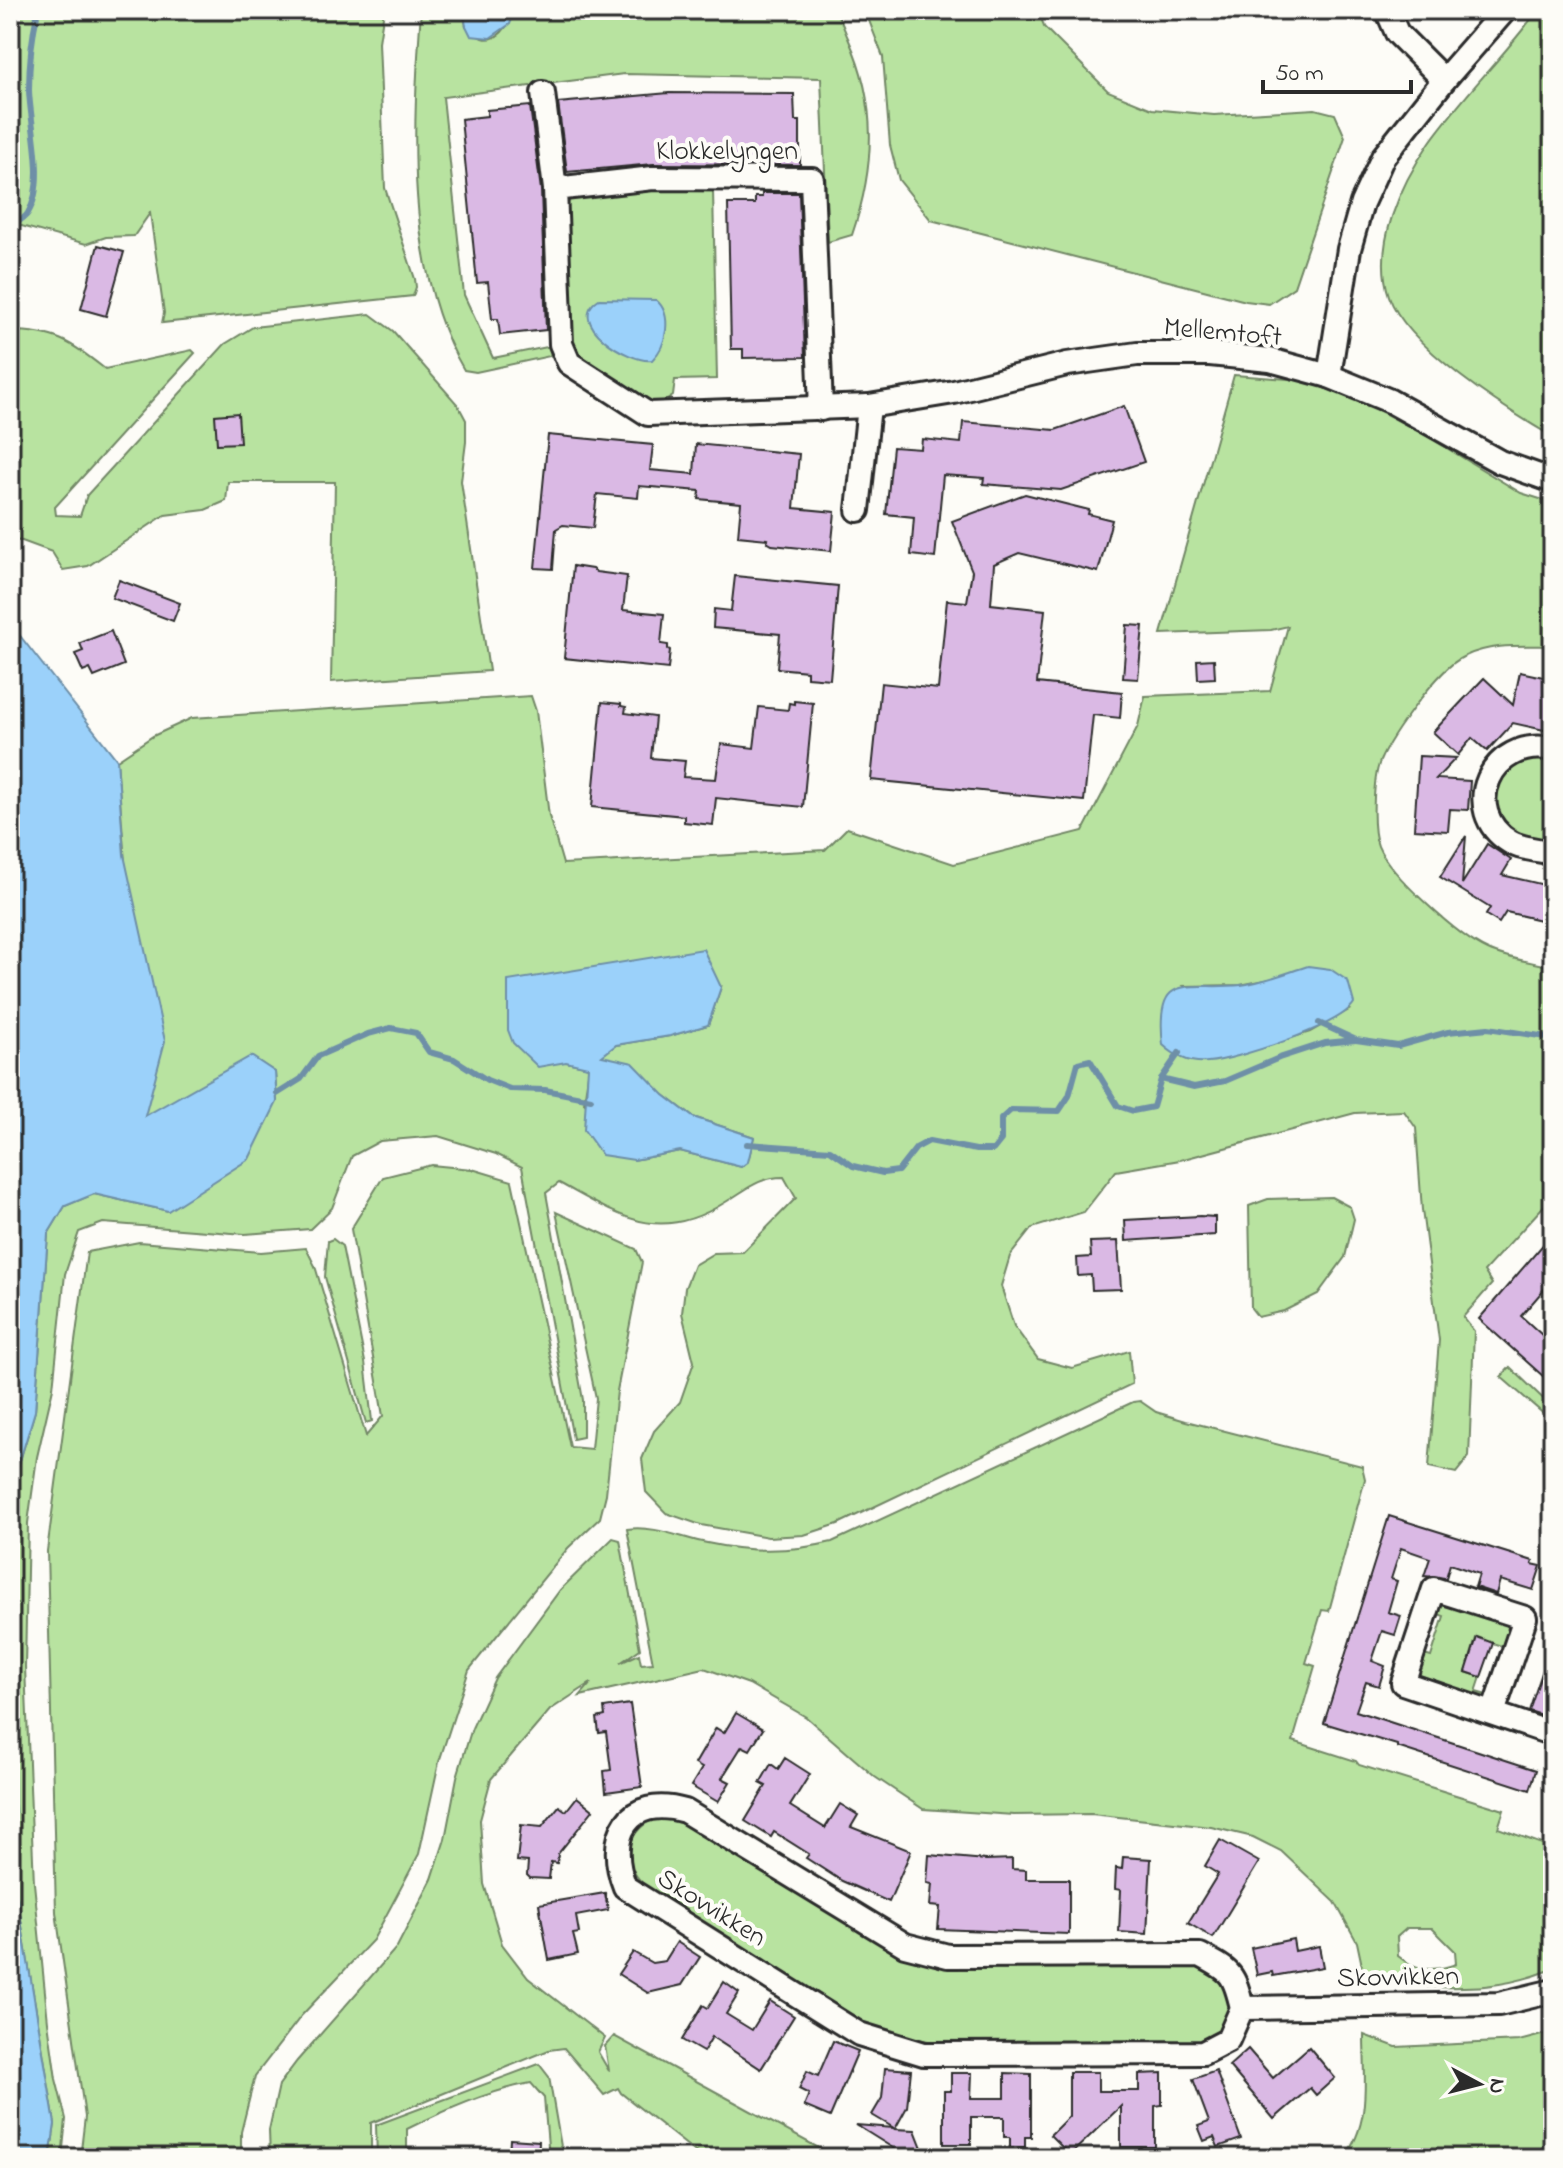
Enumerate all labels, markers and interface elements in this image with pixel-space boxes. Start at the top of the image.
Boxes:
scale bar [1263,44,1411,94]
text: 50 m [1275,57,1324,92]
street label: Klokkelyngen [656,132,798,173]
street label: Mellemtoft [1162,308,1283,359]
street label: Skovvikken [648,1859,774,1959]
street label: Skovvikken [1337,1957,1460,2000]
north arrow [1439,2044,1519,2124]
text: N [1479,2077,1513,2095]

